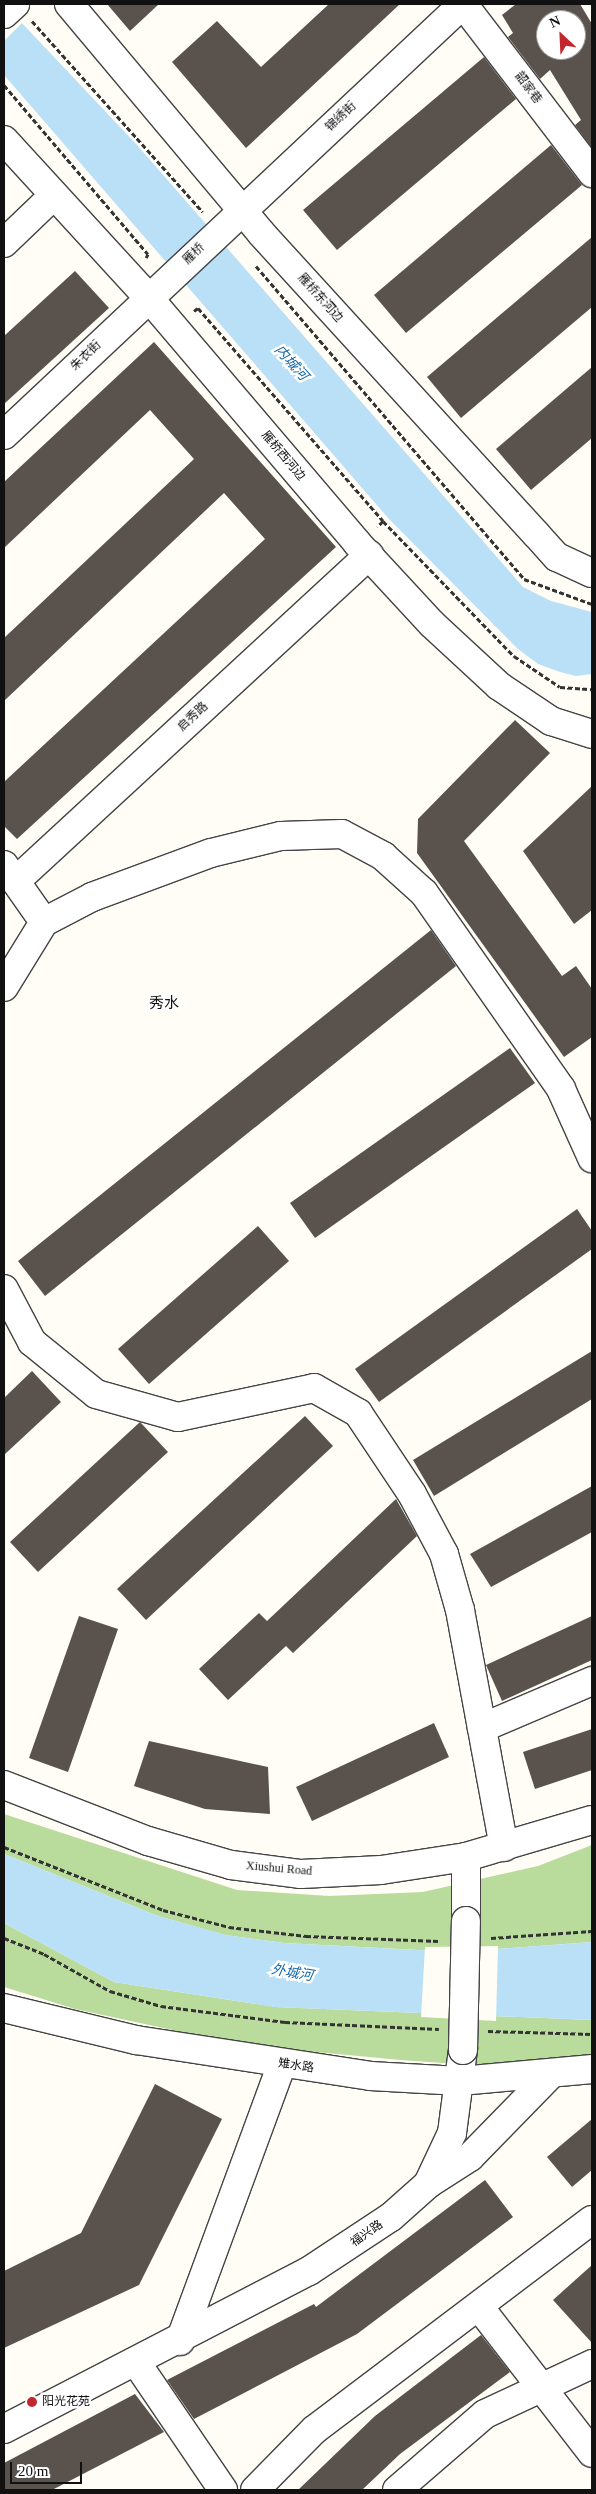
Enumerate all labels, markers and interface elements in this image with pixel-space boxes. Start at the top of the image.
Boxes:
north arrow [536,10,586,60]
text: N [547,13,563,31]
street label: 韶家巷 [511,69,545,107]
street label: 锦绣街 [323,99,359,135]
street label: 雁桥 [180,240,208,268]
street label: 雁桥东河边 [295,271,345,325]
street label: 朱衣街 [68,338,104,374]
water label: 内城河 [271,342,311,384]
street label: 雁桥西河边 [258,428,308,484]
street label: 启秀路 [175,699,211,735]
district label: 秀水 [149,995,179,1013]
street label: Xiushui Road [245,1859,313,1879]
water label: 外城河 [270,1961,314,1985]
street label: 雉水路 [277,2056,315,2076]
street label: 福兴路 [348,2218,386,2250]
place label: 阳光花苑 [42,2395,90,2409]
marker: 阳光花苑 [26,2396,38,2408]
scale bar [12,2452,85,2484]
text: 20 m [18,2463,48,2479]

